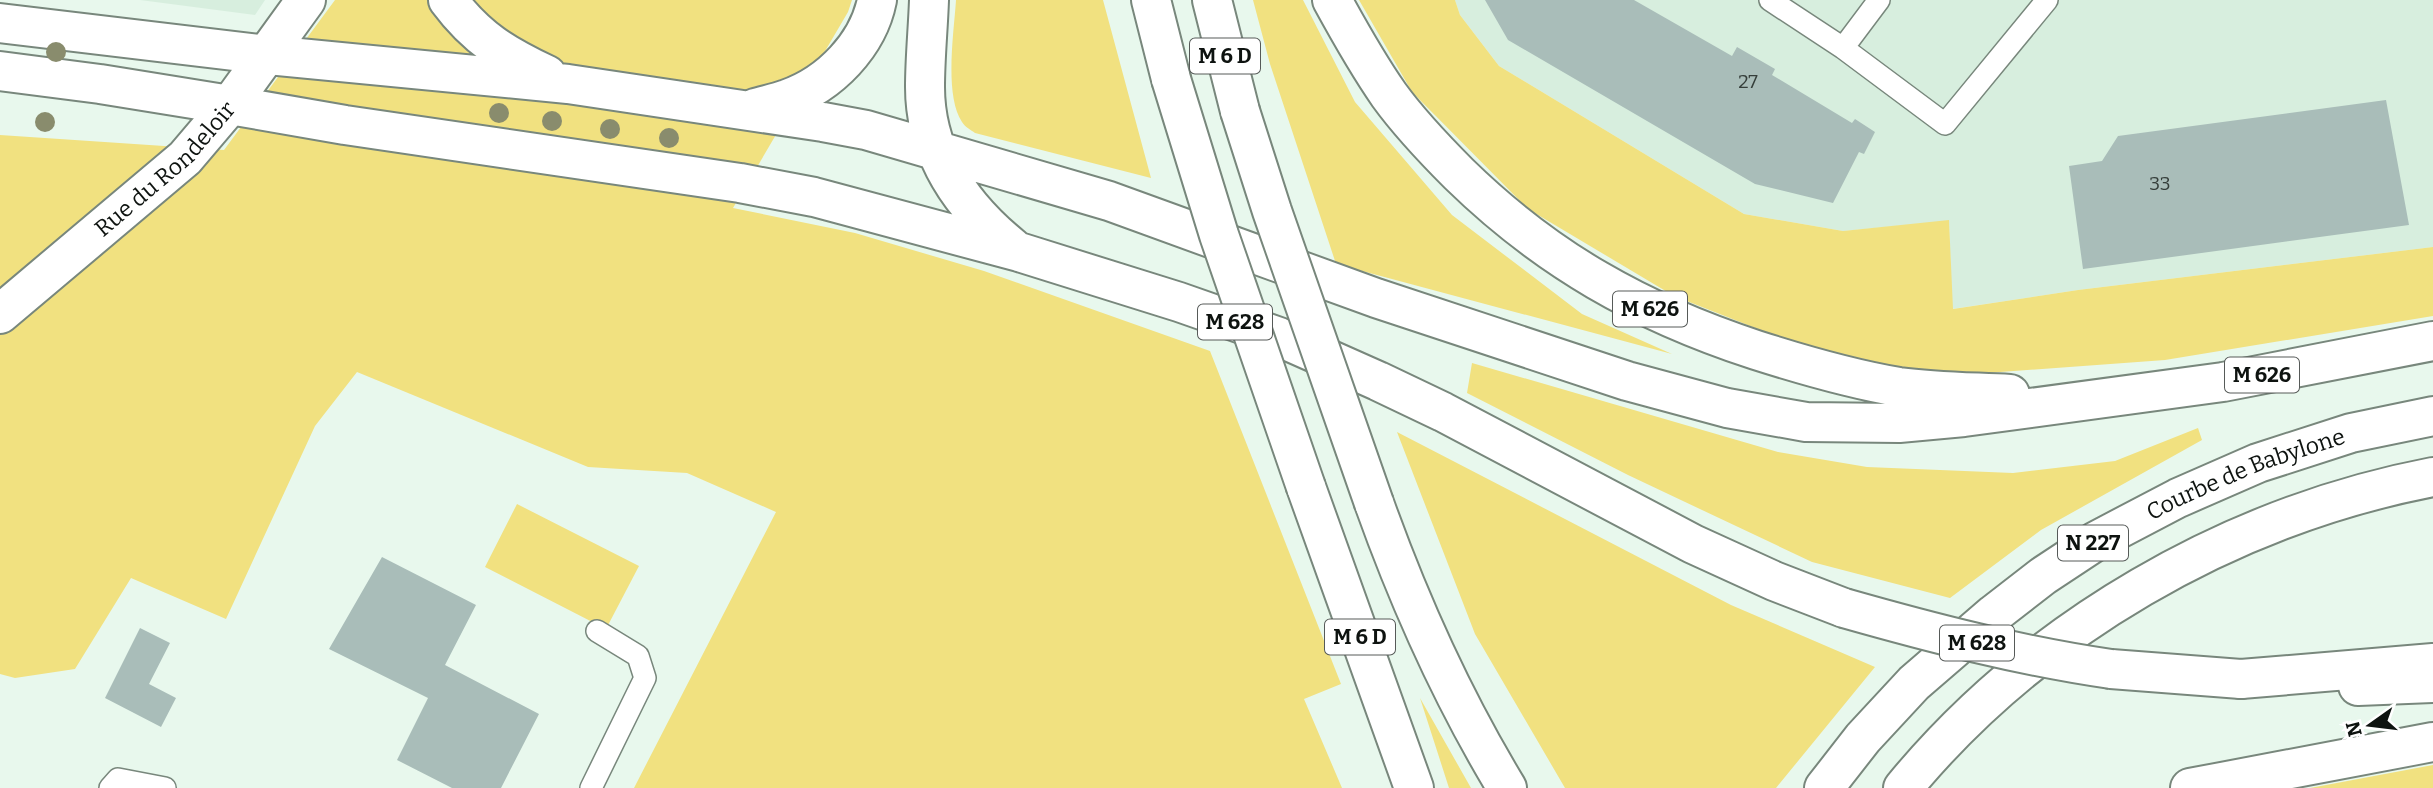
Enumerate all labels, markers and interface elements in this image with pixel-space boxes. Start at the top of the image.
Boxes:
road number: M 6 D [1190,38,1260,74]
house number: 27 [1738,70,1758,93]
street label: Rue du Rondeloir [89,95,241,242]
house number: 33 [2149,172,2171,195]
road number: M 626 [1613,292,1687,326]
road number: M 628 [1198,304,1272,340]
road number: M 626 [2225,358,2299,392]
street label: Courbe de Babylone [2141,422,2348,526]
road number: N 227 [2058,526,2128,560]
road number: M 6 D [1325,620,1395,654]
road number: M 628 [1940,626,2014,660]
north arrow [2335,690,2405,760]
text: N [2341,719,2367,739]

